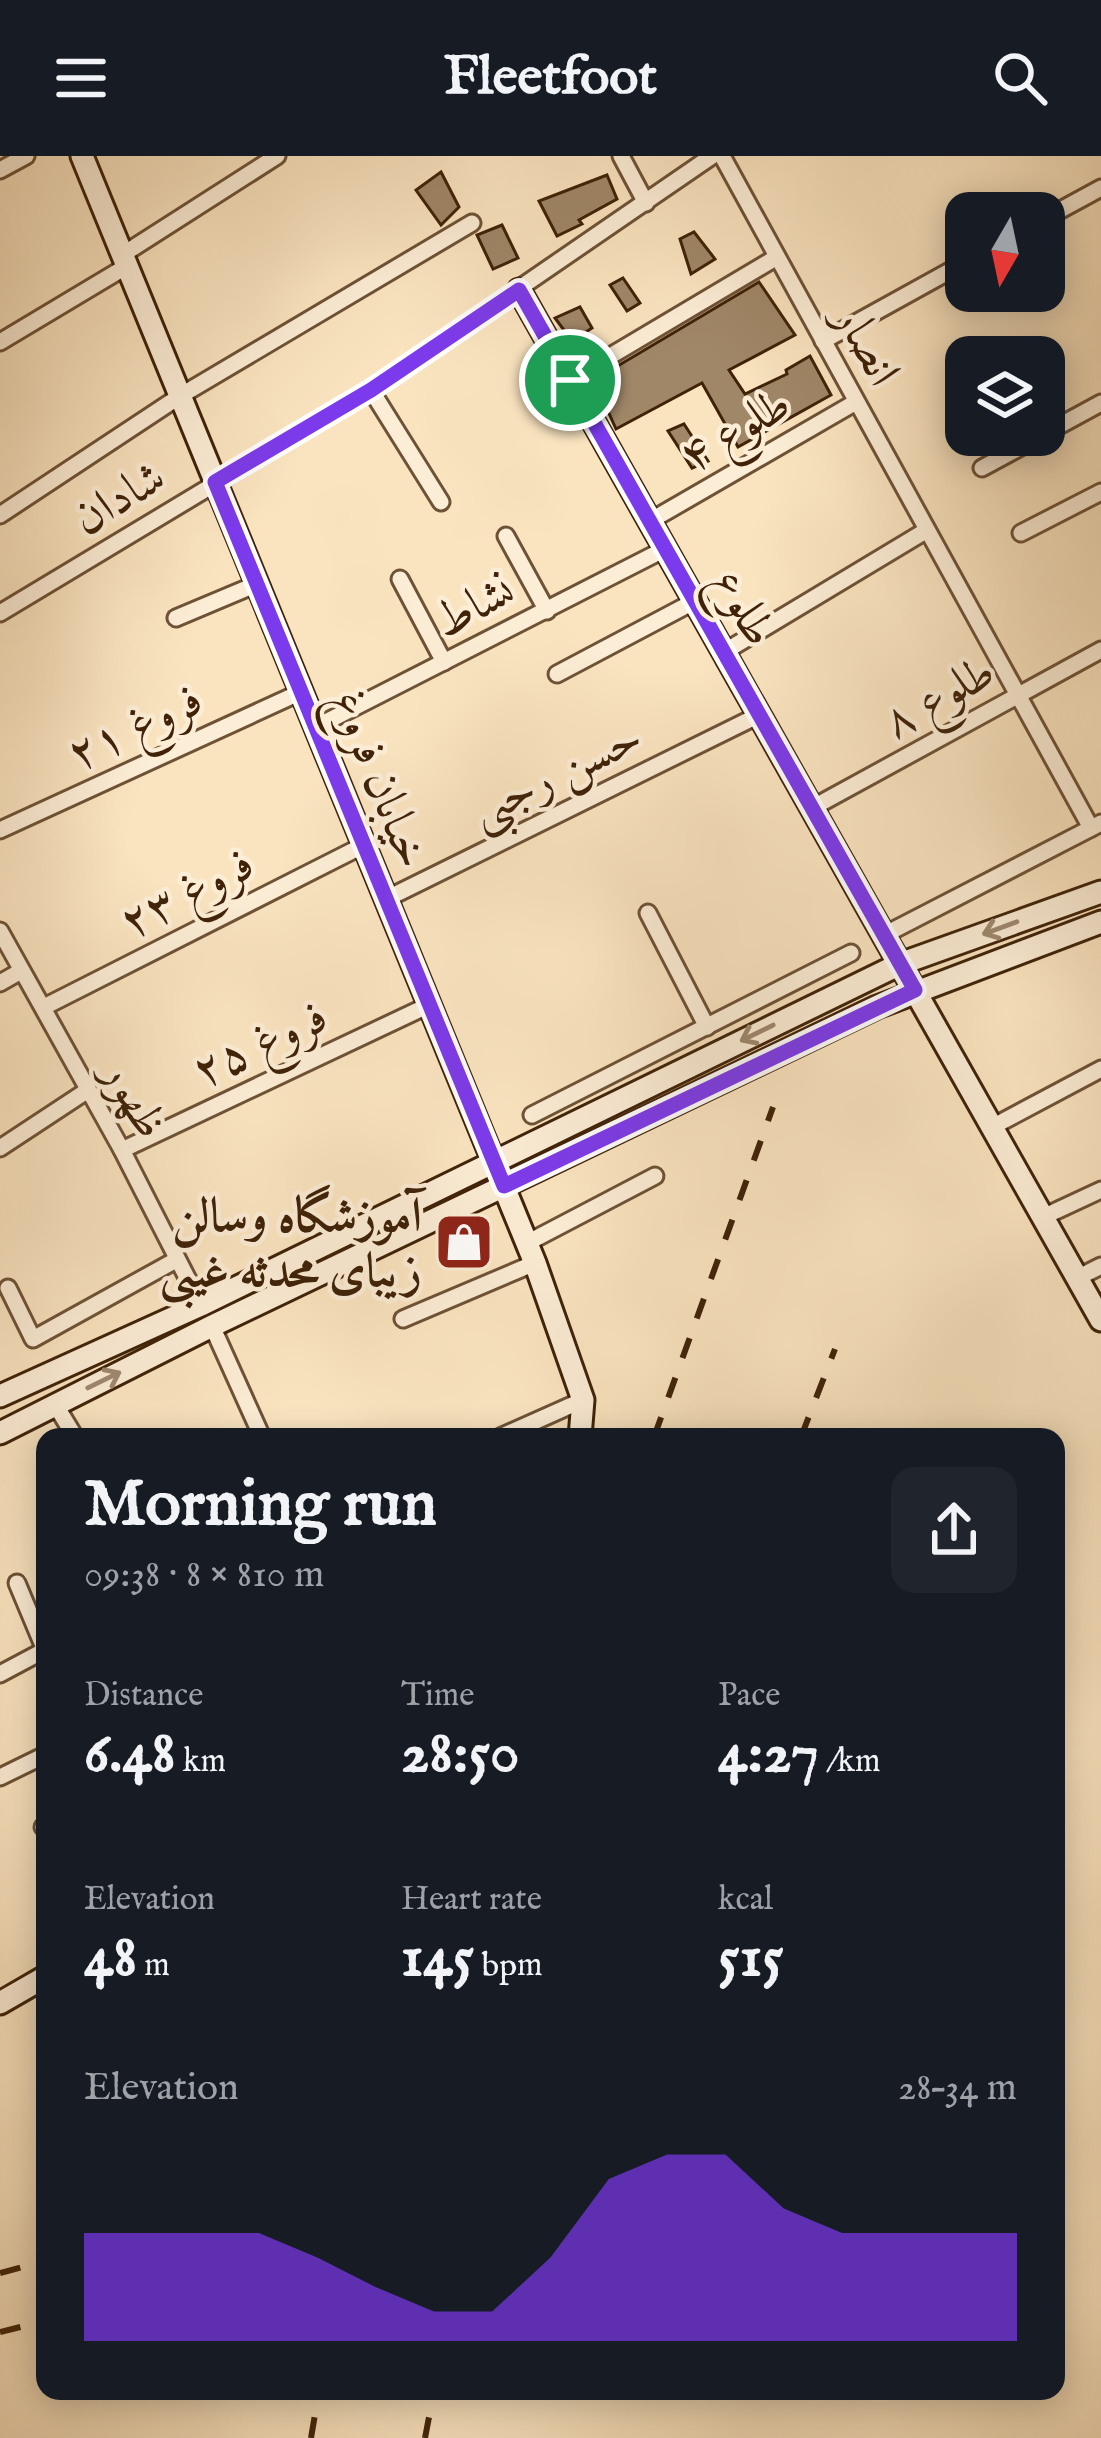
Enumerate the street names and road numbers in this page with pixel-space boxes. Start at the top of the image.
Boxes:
street label: انصار [817,291,912,397]
street label: طلوع ۴ [669,376,806,492]
street label: شادان [63,449,177,550]
street label: طلوع [691,558,788,661]
street label: نشاط [424,562,525,653]
street label: طلوع ۸ [873,643,1010,759]
street label: فروغ ۲۱ [58,671,215,791]
street label: خیابان فروغ [310,681,441,880]
street label: حسن رجبی [461,708,655,848]
street label: فروغ ۲۳ [111,836,268,959]
street label: فروغ ۲۵ [183,988,340,1108]
street label: ظهور [86,1046,180,1150]

